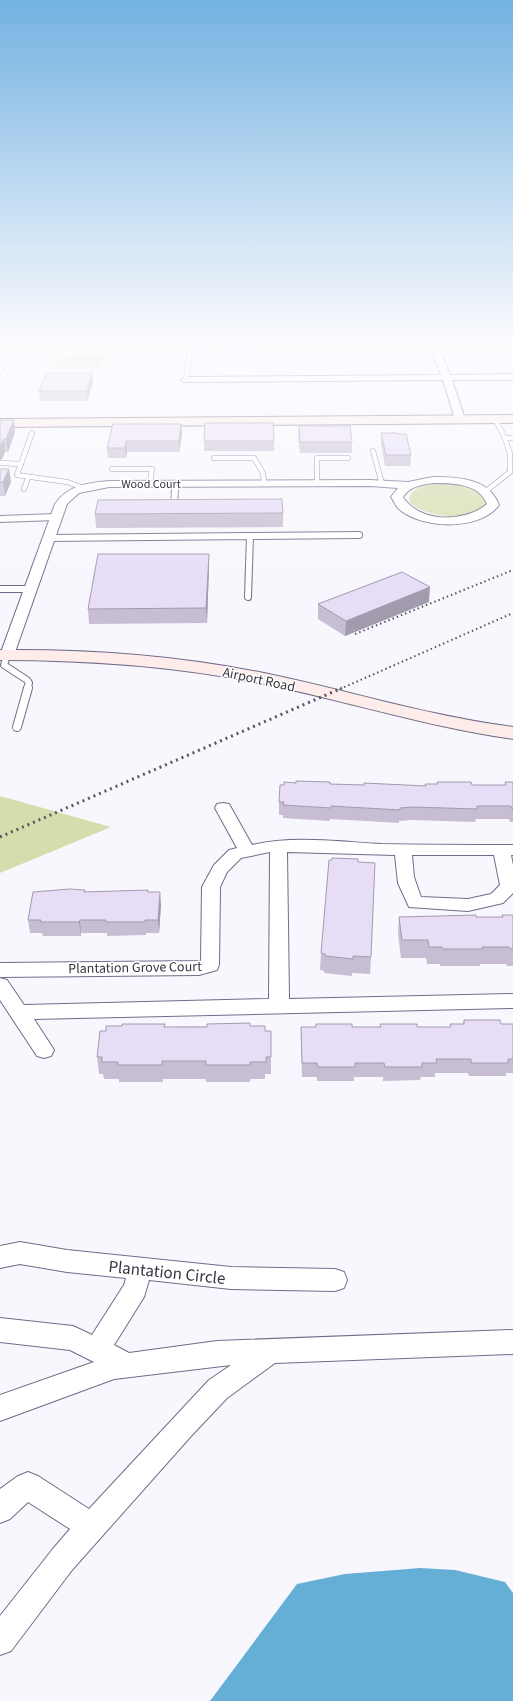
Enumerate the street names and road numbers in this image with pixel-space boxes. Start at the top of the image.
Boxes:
street label: Wood Court [121,476,181,493]
street label: Airport Road [221,663,297,697]
street label: Plantation Grove Court [68,957,202,979]
street label: Plantation Circle [107,1255,227,1291]

